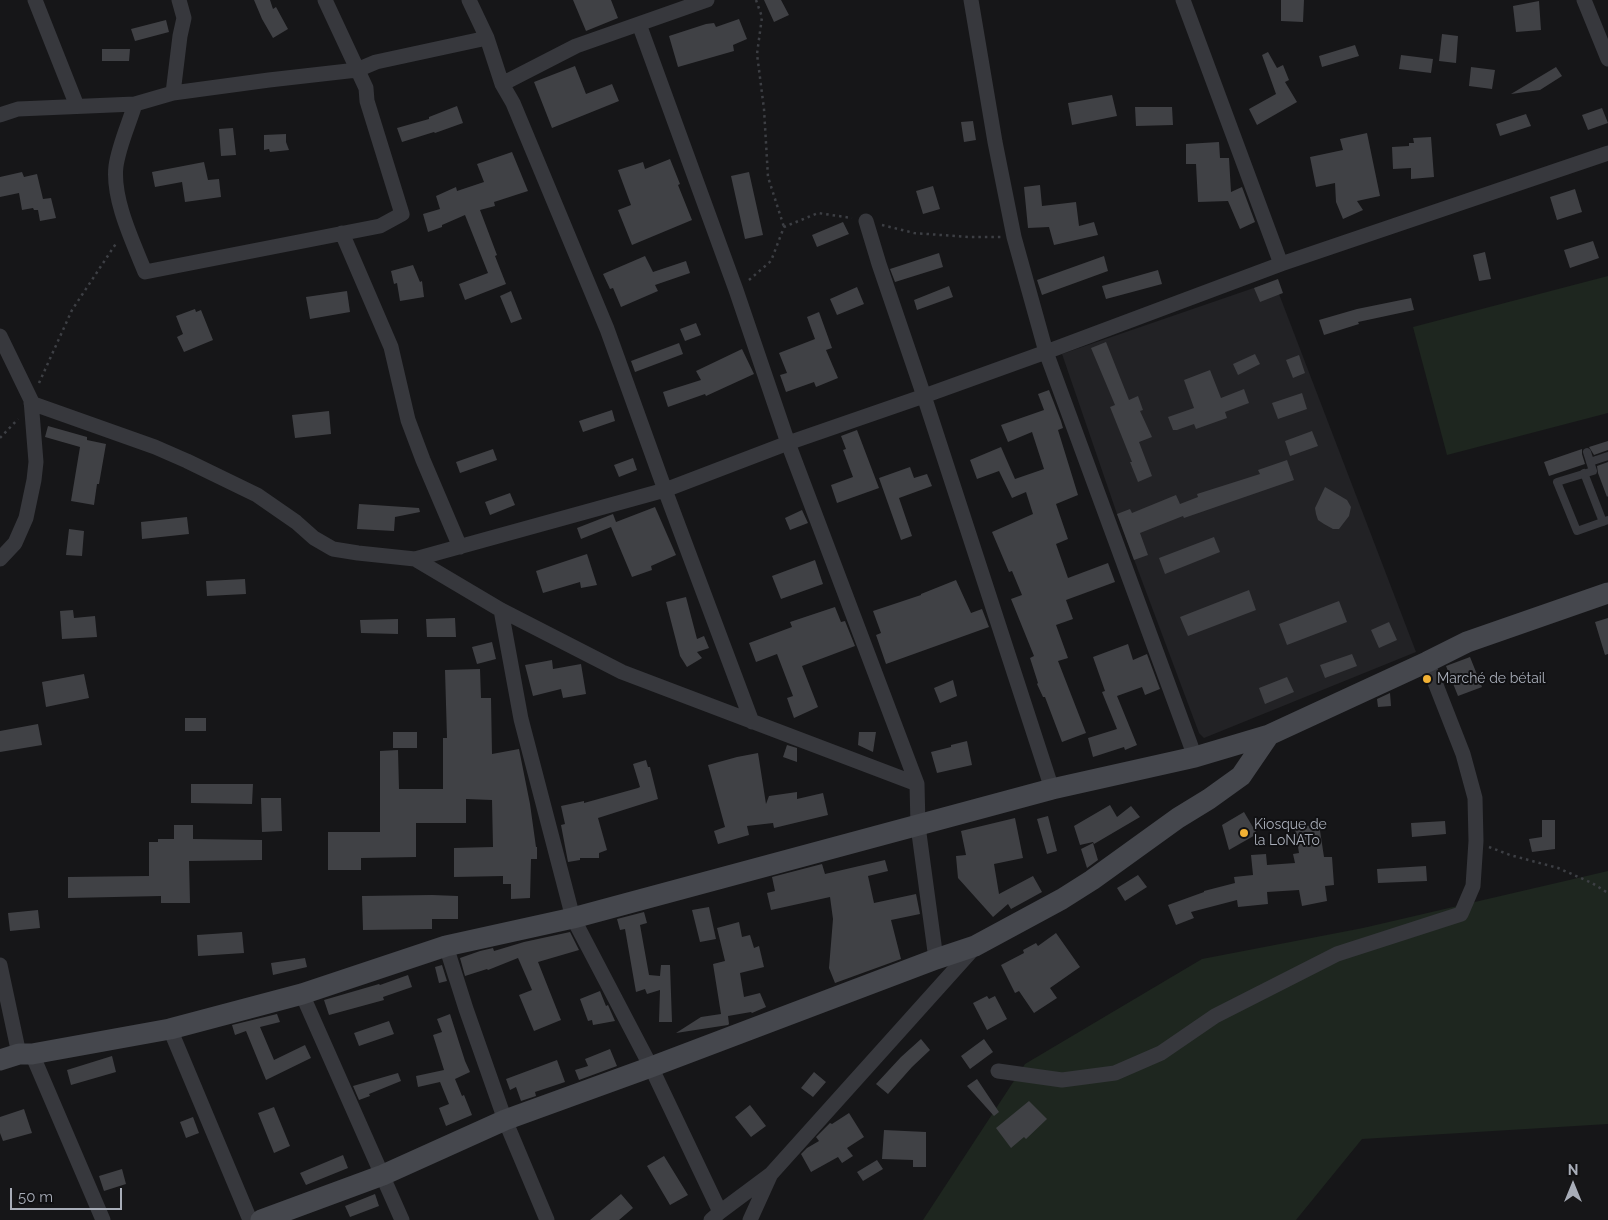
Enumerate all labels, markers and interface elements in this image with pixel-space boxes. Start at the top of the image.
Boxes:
place label: Marché de bétail [1437,671,1546,687]
marker: Marché de bétail [1421,673,1433,685]
place label: Kiosque de la LoNATo [1254,817,1327,850]
marker: Kiosque de la LoNATo [1238,827,1250,839]
north arrow [1548,1160,1598,1210]
text: N [1568,1162,1578,1178]
scale bar [12,1178,125,1210]
text: 50 m [18,1188,53,1206]

